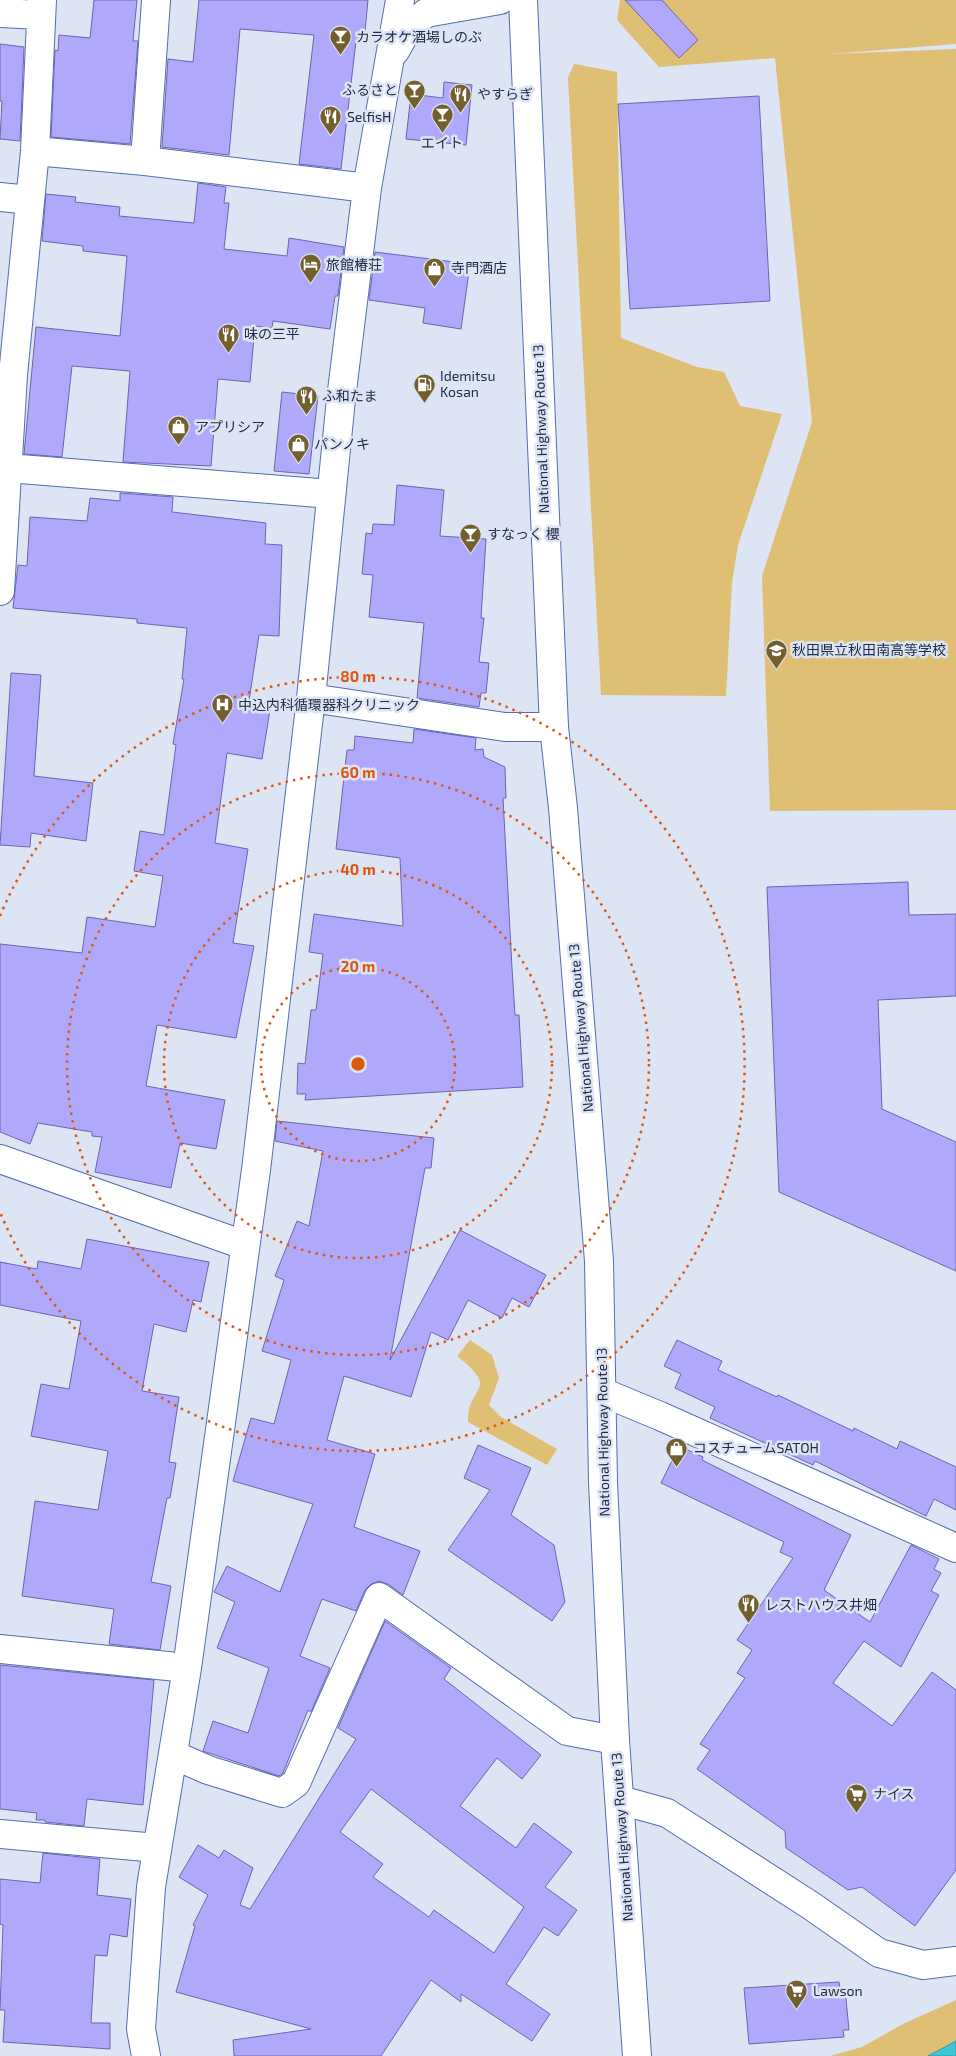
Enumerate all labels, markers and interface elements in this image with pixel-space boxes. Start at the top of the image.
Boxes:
bar icon: カラオケ酒場しのぶ [328,25,352,56]
place label: カラオケ酒場しのぶ [356,28,482,45]
bar icon: ふるさと [402,78,426,109]
place label: ふるさと [342,81,398,98]
restaurant icon: やすらぎ [449,82,473,113]
place label: やすらぎ [477,85,533,102]
bar icon: エイト [430,103,454,134]
restaurant icon: SelfisH [319,105,343,136]
place label: SelfisH [347,108,391,125]
place label: エイト [421,134,463,151]
hotel icon: 旅館椿荘 [298,253,322,284]
place label: 旅館椿荘 [326,256,382,273]
shop icon: 寺門酒店 [423,256,447,287]
place label: 寺門酒店 [451,259,507,276]
restaurant icon: 味の三平 [216,322,240,353]
place label: 味の三平 [244,325,300,342]
street label: National Highway Route 13 [529,344,552,514]
place label: Idemitsu Kosan [440,367,495,400]
fuel station icon: Idemitsu Kosan [412,372,436,403]
restaurant icon: ふ和たま [294,384,318,415]
place label: ふ和たま [322,387,378,404]
shop icon: アプリシア [167,415,191,446]
place label: アプリシア [195,418,265,435]
shop icon: パンノキ [286,432,310,463]
place label: パンノキ [314,435,370,452]
bar icon: すなっく 櫻 [459,522,483,553]
place label: すなっく 櫻 [487,525,560,542]
school or university icon: 秋田県立秋田南高等学校 [764,638,788,669]
place label: 秋田県立秋田南高等学校 [792,641,946,658]
text: 80 m [340,667,376,685]
hospital icon: 中込内科循環器科クリニック [210,693,234,724]
place label: 中込内科循環器科クリニック [238,696,420,713]
text: 60 m [341,763,375,781]
text: 40 m [340,860,376,878]
street label: National Highway Route 13 [565,943,596,1113]
text: 20 m [341,957,375,975]
centre of rings [349,1055,367,1073]
street label: National Highway Route 13 [593,1347,612,1517]
shop icon: コスチュームSATOH [665,1436,689,1467]
place label: コスチュームSATOH [693,1439,819,1456]
restaurant icon: レストハウス井畑 [737,1593,761,1624]
place label: レストハウス井畑 [765,1596,877,1613]
street label: National Highway Route 13 [607,1752,636,1922]
supermarket icon: ナイス [845,1782,869,1813]
place label: ナイス [873,1785,915,1802]
supermarket icon: Lawson [785,1979,809,2010]
place label: Lawson [813,1982,863,1999]

